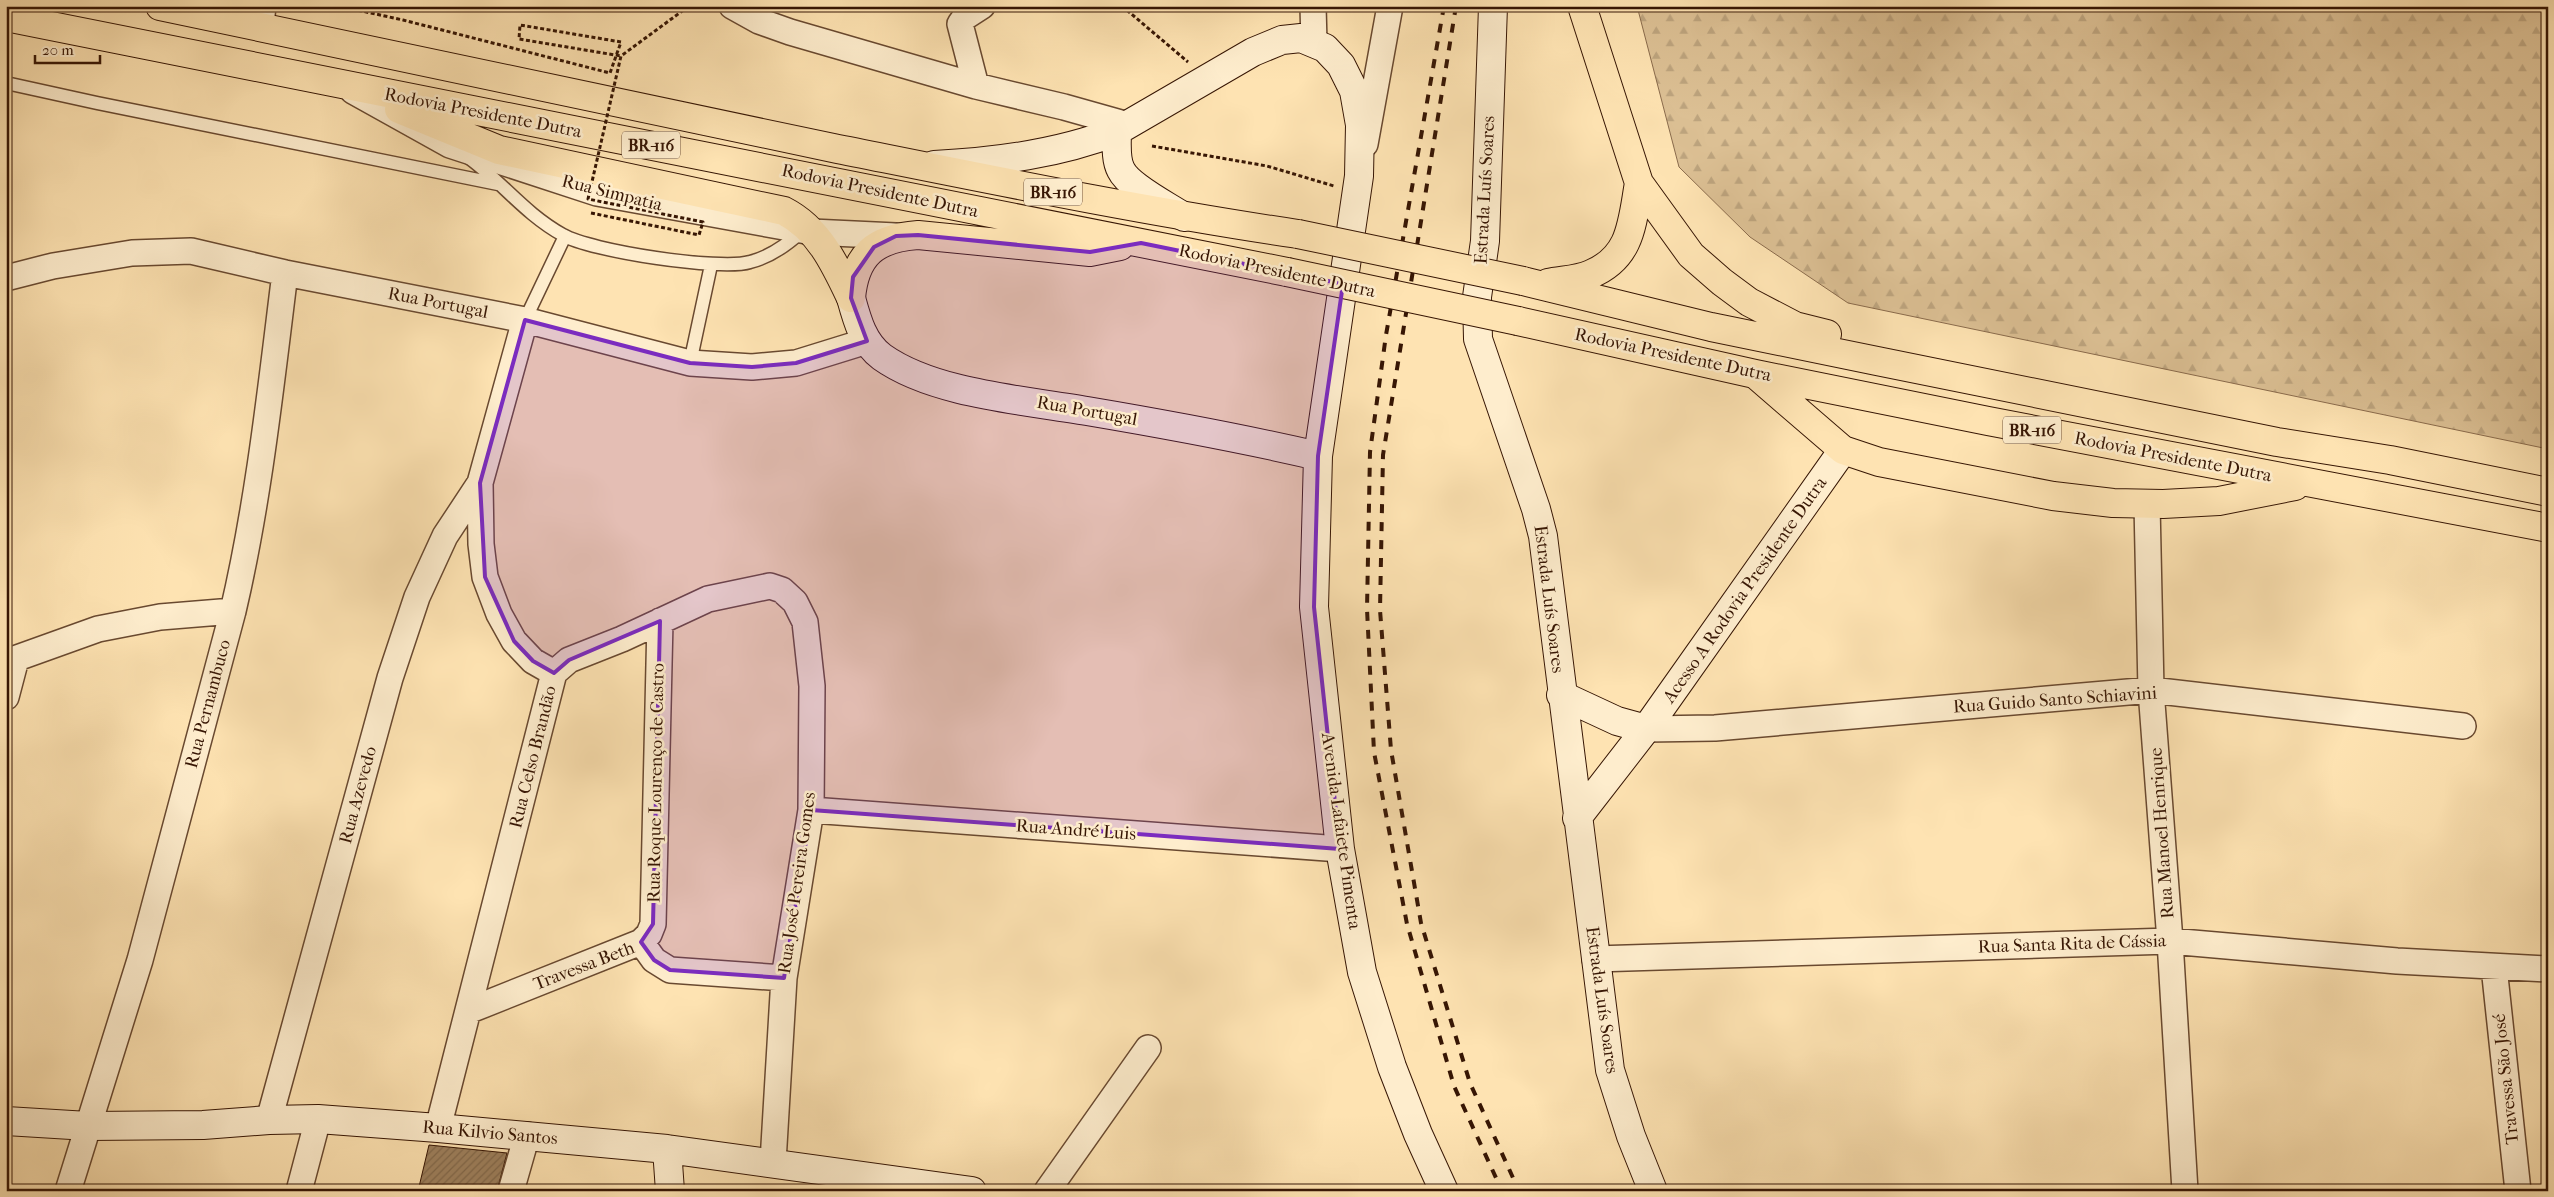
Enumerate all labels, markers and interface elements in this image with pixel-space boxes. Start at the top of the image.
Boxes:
scale bar [35,32,100,64]
text: 20 m [42,41,74,59]
street label: Rodovia Presidente Dutra [382,84,584,143]
street label: Estrada Luís Soares [1471,115,1499,265]
road number: BR-116 [622,132,680,158]
street label: Rodovia Presidente Dutra [780,160,981,222]
street label: Rua Simpatia [560,170,665,216]
road number: BR-116 [1024,178,1082,206]
street label: Rodovia Presidente Dutra [1177,240,1378,302]
street label: Rua Portugal [386,283,490,323]
street label: Rodovia Presidente Dutra [1573,324,1774,386]
street label: Rua Portugal [1035,392,1139,430]
road number: BR-116 [2003,416,2061,444]
street label: Rodovia Presidente Dutra [2072,428,2274,487]
street label: Acesso A Rodovia Presidente Dutra [1658,472,1832,708]
street label: Estrada Luís Soares [1530,524,1569,674]
street label: Rua Pernambuco [181,637,235,771]
street label: Rua Roque Lourenço de Castro [643,663,669,903]
street label: Rua Guido Santo Schiavini [1952,682,2158,718]
street label: Rua Celso Brandão [505,684,561,830]
street label: Avenida Lafaiete Pimenta [1317,730,1365,931]
street label: Rua Azevedo [335,744,381,846]
street label: Rua Manoel Henrique [2146,747,2178,919]
street label: Rua José Pereira Gomes [774,790,820,975]
street label: Rua André Luis [1015,815,1137,845]
street label: Estrada Luís Soares [1581,925,1623,1075]
street label: Rua Santa Rita de Cássia [1977,930,2167,958]
street label: Travessa Beth [530,937,638,995]
street label: Travessa São José [2489,1013,2523,1145]
street label: Rua Kilvio Santos [422,1117,559,1149]

